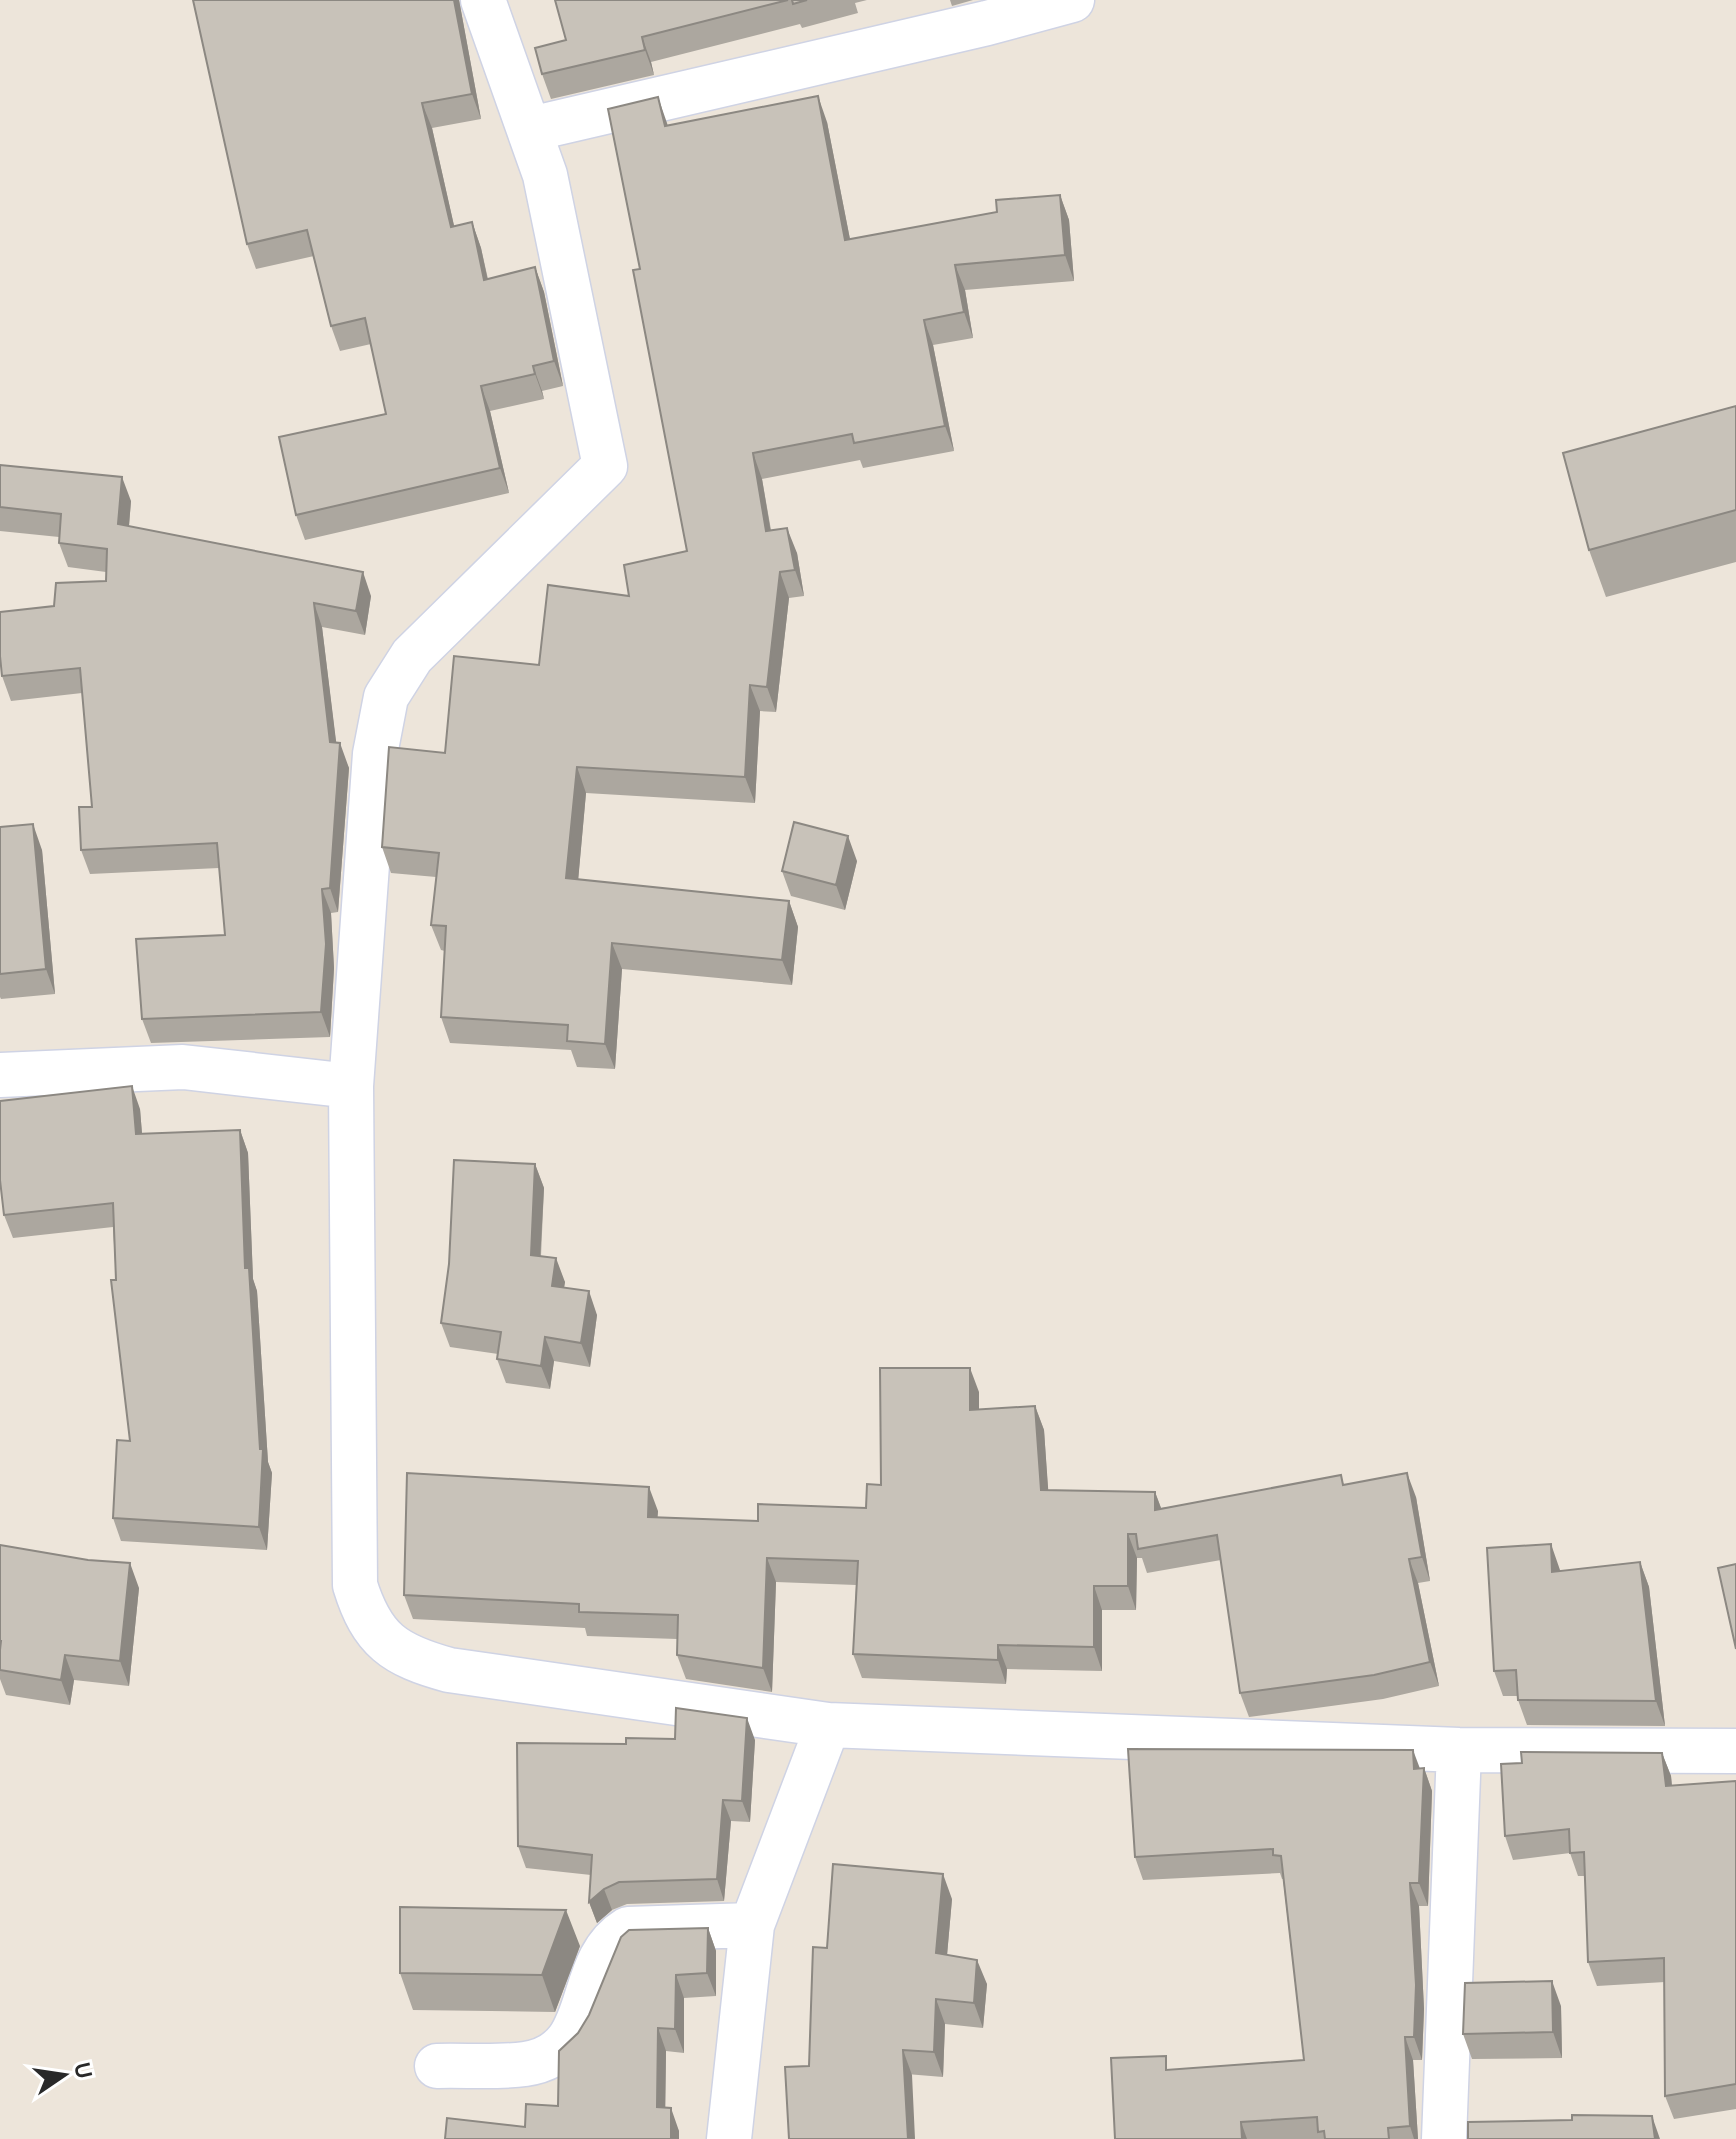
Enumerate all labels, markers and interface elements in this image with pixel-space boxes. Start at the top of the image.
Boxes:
north arrow [24,2035,104,2115]
text: U [68,2060,98,2081]

